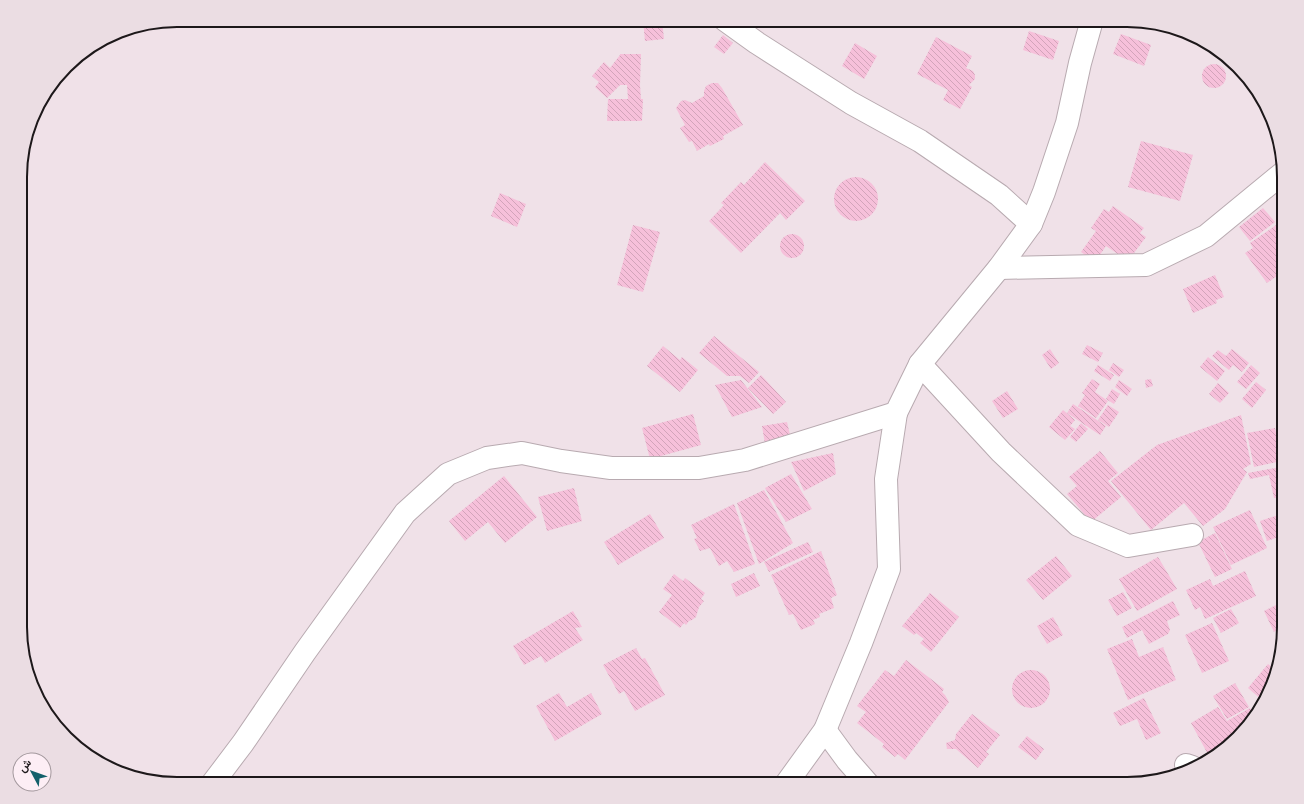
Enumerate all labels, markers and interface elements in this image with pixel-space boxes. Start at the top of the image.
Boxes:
north arrow [12,752,52,792]
text: ش [16,757,34,775]

